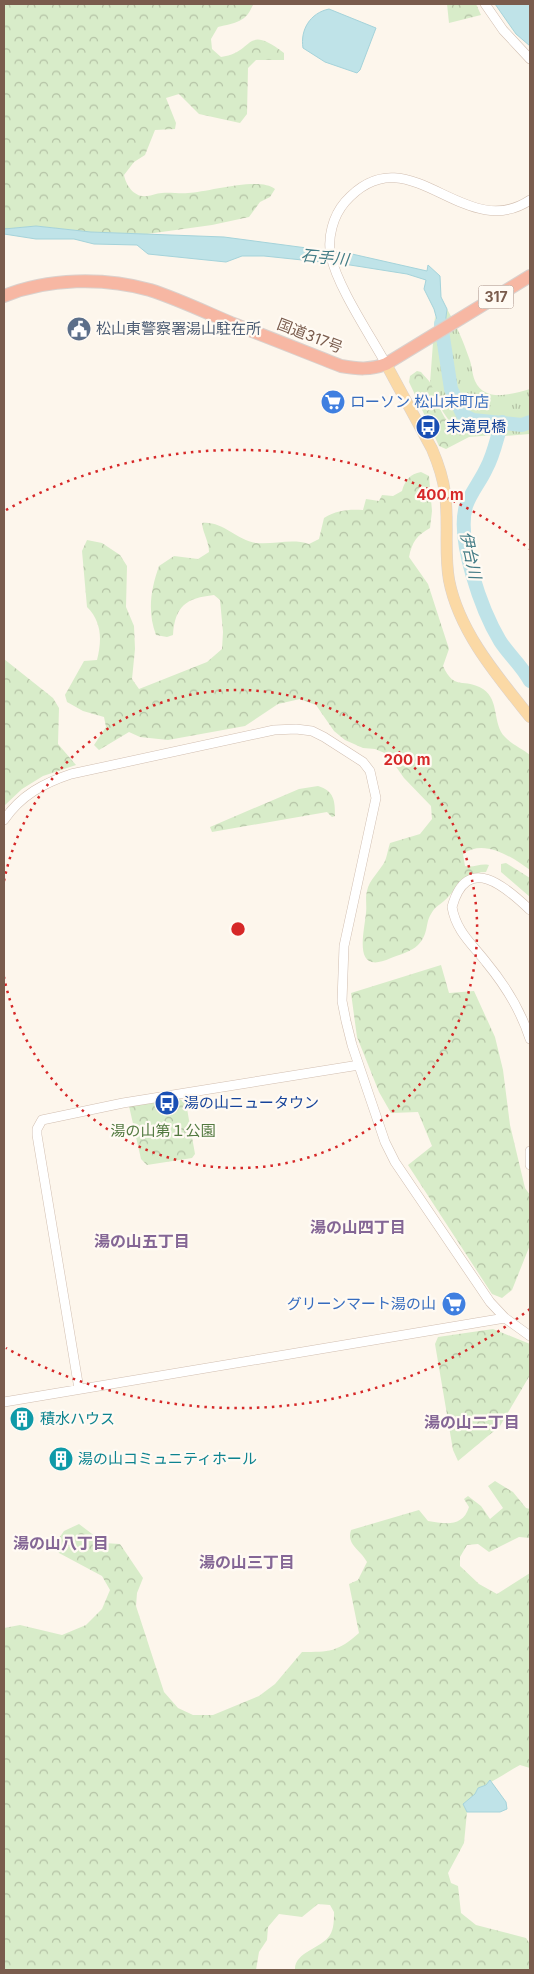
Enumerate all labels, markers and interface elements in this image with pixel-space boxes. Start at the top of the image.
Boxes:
water label: 石手川 [300,245,352,270]
road number: 317 [478,286,514,308]
street label: 国道317号 [275,314,346,357]
public building icon: 松山東警察署湯山駐在所 [66,316,92,342]
place label: 松山東警察署湯山駐在所 [96,319,261,338]
supermarket icon: ローソン 松山末町店 [320,389,346,415]
place label: ローソン 松山末町店 [350,392,489,411]
bus stop icon: 末滝見橋 [415,414,441,440]
place label: 末滝見橋 [446,417,506,436]
text: 400 m [416,485,464,504]
water label: 伊台川 [456,529,486,583]
text: 200 m [384,750,430,769]
centre of rings [229,920,247,938]
bus stop icon: 湯の山ニュータウン [154,1090,180,1116]
place label: 湯の山ニュータウン [184,1093,319,1112]
park label: 湯の山第１公園 [110,1121,216,1140]
district label: 湯の山四丁目 [310,1217,406,1237]
district label: 湯の山五丁目 [94,1231,190,1251]
supermarket icon: グリーンマート湯の山 [441,1291,467,1317]
place label: グリーンマート湯の山 [287,1294,436,1313]
building icon: 積水ハウス [9,1406,35,1432]
place label: 積水ハウス [40,1409,115,1428]
district label: 湯の山二丁目 [424,1412,520,1432]
building icon: 湯の山コミュニティホール [48,1446,74,1472]
place label: 湯の山コミュニティホール [78,1449,257,1468]
district label: 湯の山八丁目 [13,1533,109,1553]
district label: 湯の山三丁目 [199,1552,295,1572]

